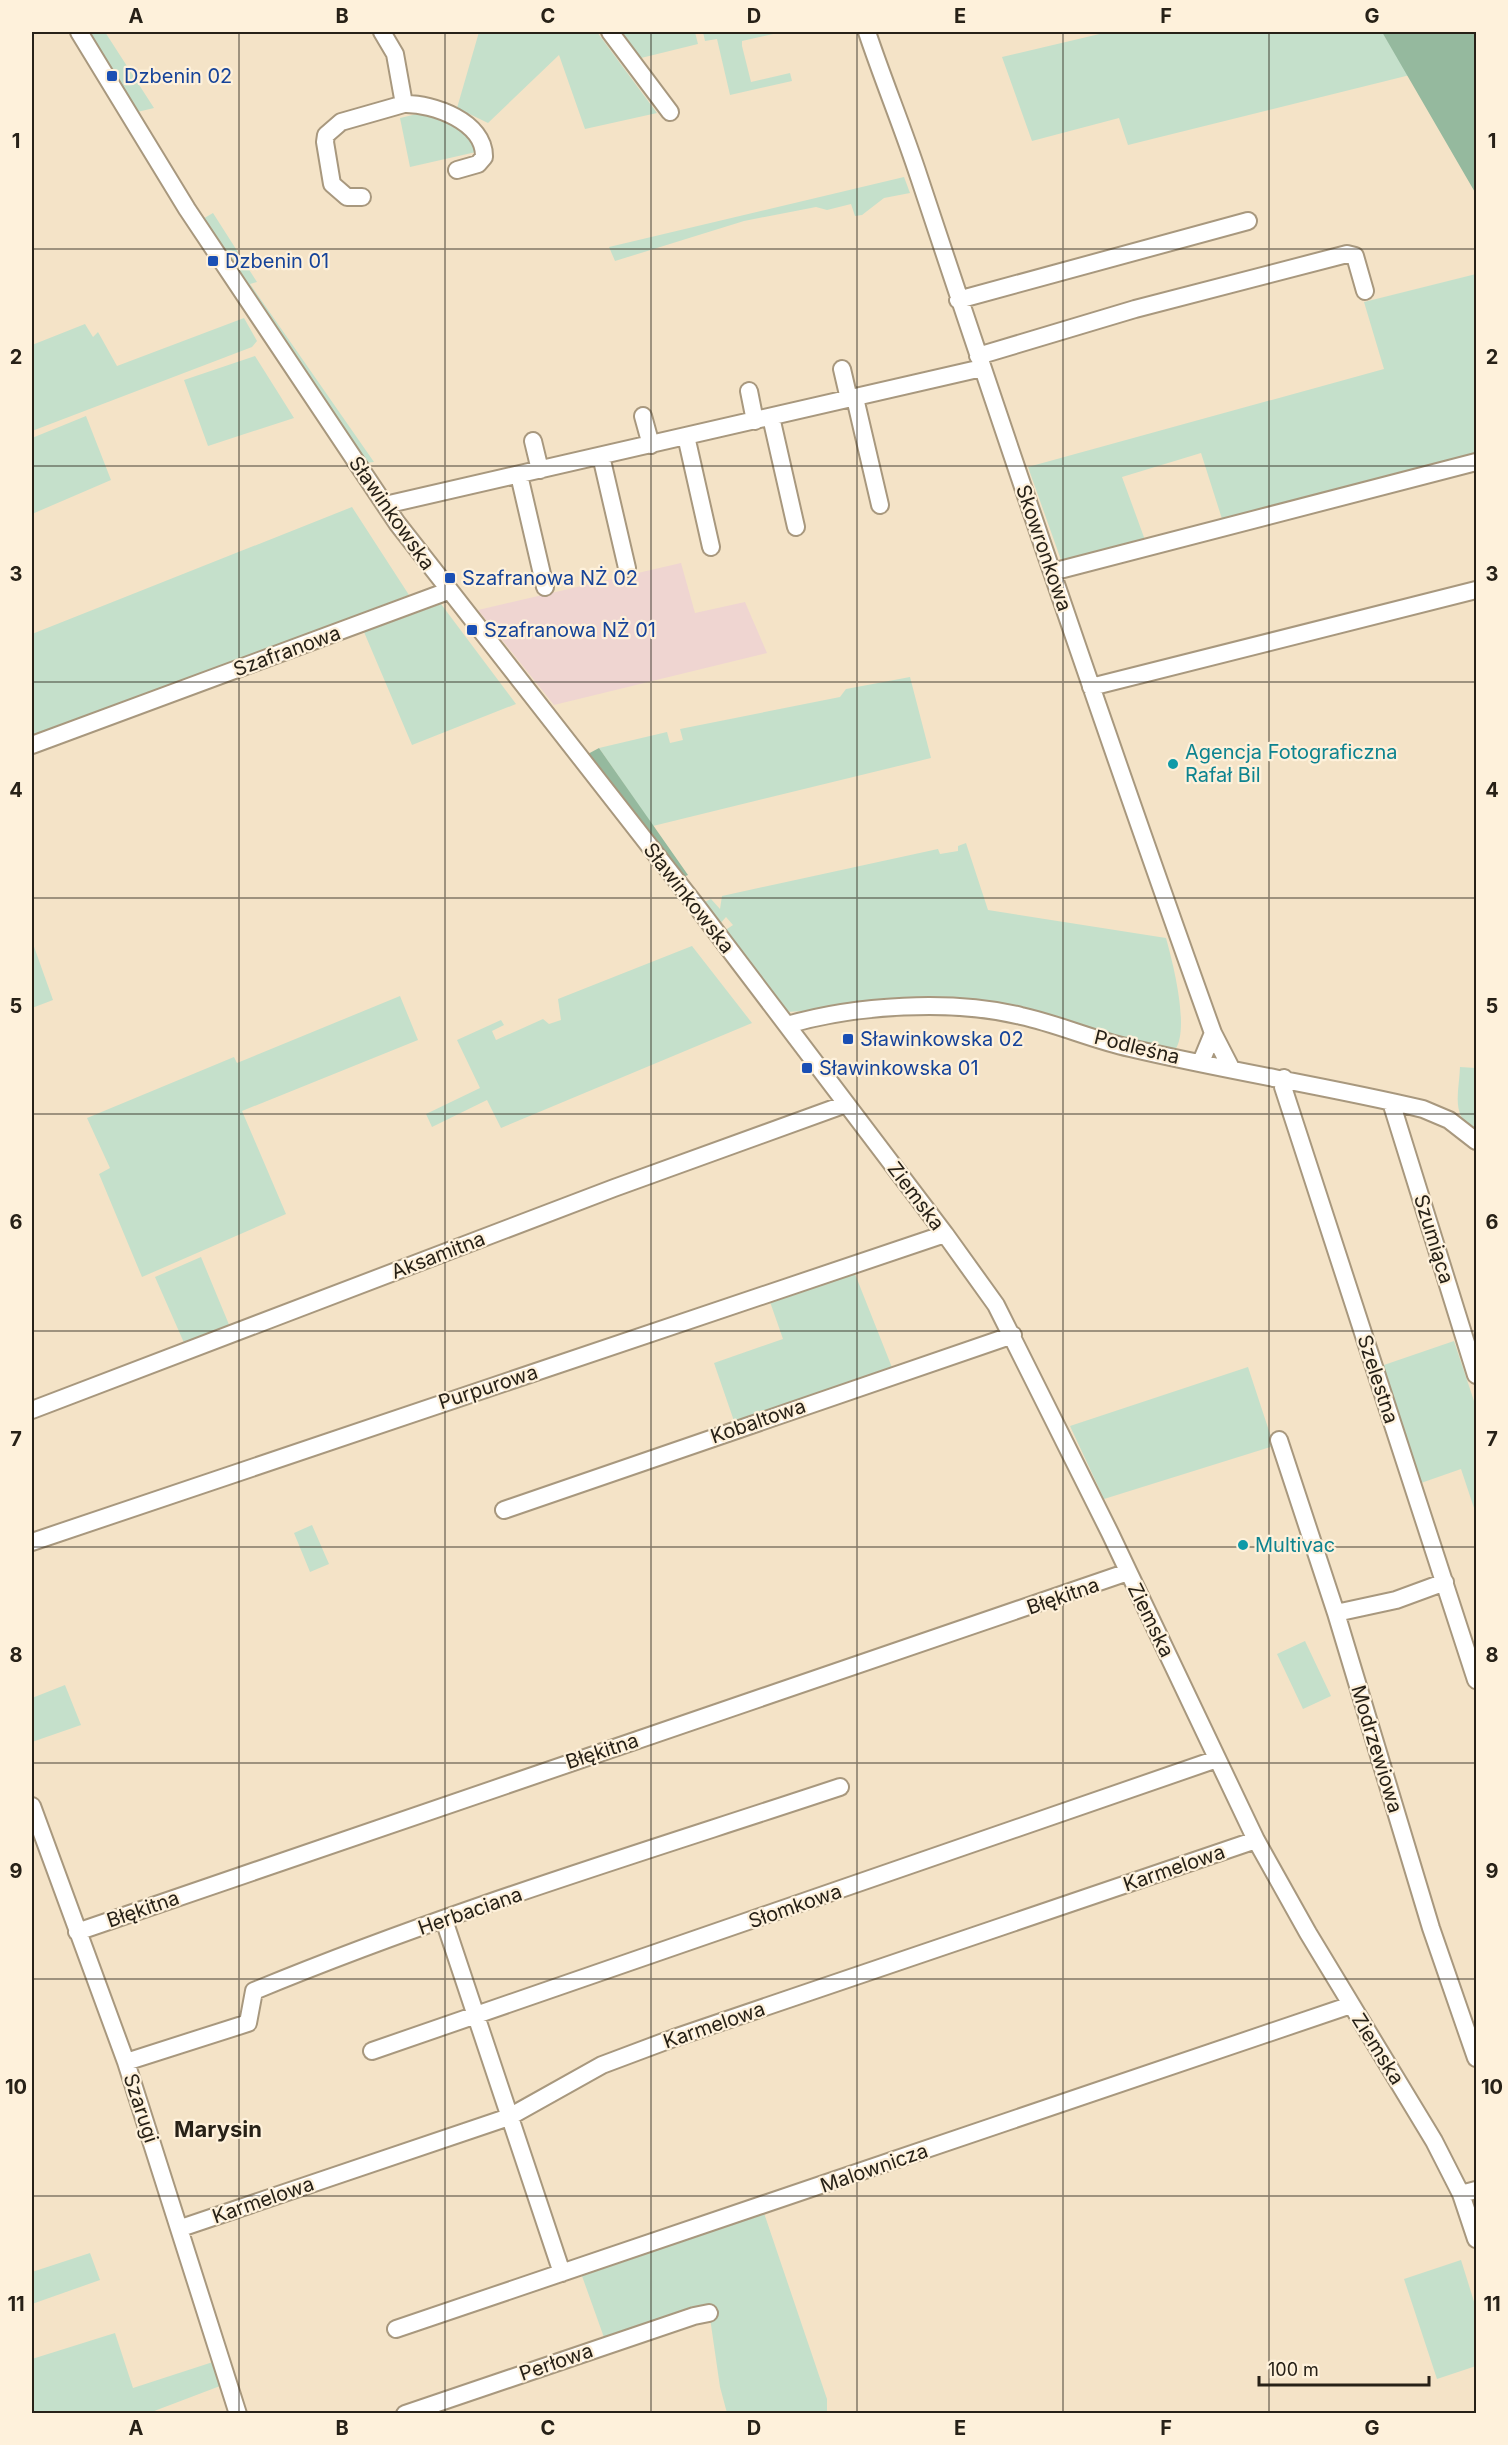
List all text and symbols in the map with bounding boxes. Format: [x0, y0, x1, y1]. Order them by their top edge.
text: A [129, 4, 144, 28]
text: B [335, 4, 349, 28]
text: C [541, 4, 555, 28]
text: D [747, 4, 761, 28]
text: E [954, 4, 966, 28]
text: F [1160, 4, 1172, 28]
text: G [1364, 4, 1380, 28]
place label: Dzbenin 02 [124, 64, 232, 88]
marker: Dzbenin 02 [105, 69, 119, 83]
text: 1 [12, 129, 20, 153]
text: 1 [1488, 129, 1496, 153]
place label: Dzbenin 01 [225, 249, 329, 273]
marker: Dzbenin 01 [206, 254, 220, 268]
text: 2 [10, 345, 22, 369]
text: 2 [1486, 345, 1498, 369]
street label: Sławinkowska [344, 452, 440, 574]
street label: Skowronkowa [1011, 482, 1077, 614]
text: 3 [10, 562, 22, 586]
text: 3 [1486, 562, 1498, 586]
place label: Szafranowa NŻ 02 [462, 565, 638, 590]
marker: Szafranowa NŻ 02 [443, 571, 457, 585]
place label: Szafranowa NŻ 01 [484, 617, 656, 642]
street label: Szafranowa [230, 621, 344, 681]
marker: Szafranowa NŻ 01 [465, 623, 479, 637]
place label: Agencja Fotograficzna Rafał Bil [1185, 740, 1398, 787]
marker: Agencja Fotograficzna Rafał Bil [1166, 757, 1180, 771]
text: 4 [9, 778, 23, 802]
text: 4 [1485, 778, 1499, 802]
street label: Sławinkowska [639, 838, 739, 958]
text: 5 [10, 994, 22, 1018]
text: 5 [1486, 994, 1498, 1018]
street label: Podleśna [1092, 1025, 1182, 1069]
place label: Sławinkowska 02 [860, 1027, 1024, 1051]
marker: Sławinkowska 02 [841, 1032, 855, 1046]
place label: Sławinkowska 01 [819, 1056, 979, 1080]
marker: Sławinkowska 01 [800, 1061, 814, 1075]
street label: Ziemska [883, 1157, 949, 1235]
street label: Szumiąca [1409, 1191, 1459, 1287]
text: 6 [10, 1210, 23, 1234]
text: 6 [1486, 1210, 1499, 1234]
street label: Aksamitna [388, 1226, 488, 1284]
street label: Szelestna [1352, 1332, 1404, 1426]
street label: Purpurowa [435, 1360, 541, 1414]
street label: Kobaltowa [707, 1394, 809, 1448]
text: 7 [10, 1427, 22, 1451]
text: 7 [1486, 1427, 1498, 1451]
place label: Multivac [1255, 1533, 1335, 1557]
marker: Multivac [1236, 1538, 1250, 1552]
street label: Błękitna [1024, 1572, 1102, 1620]
street label: Ziemska [1123, 1579, 1179, 1661]
text: 8 [9, 1643, 23, 1667]
text: 8 [1485, 1643, 1499, 1667]
street label: Modrzewiowa [1346, 1682, 1408, 1816]
street label: Błękitna [563, 1728, 641, 1774]
street label: Karmelowa [1120, 1839, 1228, 1897]
text: 9 [10, 1859, 23, 1883]
text: 9 [1486, 1859, 1499, 1883]
street label: Słomkowa [745, 1879, 845, 1933]
street label: Herbaciana [415, 1882, 525, 1940]
street label: Błękitna [104, 1885, 182, 1933]
street label: Karmelowa [660, 1996, 768, 2054]
street label: Ziemska [1347, 2009, 1409, 2089]
street label: Szarugi [119, 2070, 163, 2146]
text: 10 [5, 2075, 27, 2099]
text: 10 [1481, 2075, 1503, 2099]
district label: Marysin [174, 2116, 262, 2142]
street label: Malownicza [817, 2138, 931, 2198]
street label: Karmelowa [209, 2171, 317, 2229]
text: 11 [7, 2292, 25, 2316]
text: 11 [1483, 2292, 1501, 2316]
street label: Perłowa [516, 2338, 596, 2386]
scale bar [1259, 2349, 1428, 2387]
text: 100 m [1268, 2359, 1319, 2380]
text: A [129, 2416, 144, 2440]
text: B [335, 2416, 349, 2440]
text: C [541, 2416, 555, 2440]
text: D [747, 2416, 761, 2440]
text: E [954, 2416, 966, 2440]
text: F [1160, 2416, 1172, 2440]
text: G [1364, 2416, 1380, 2440]

